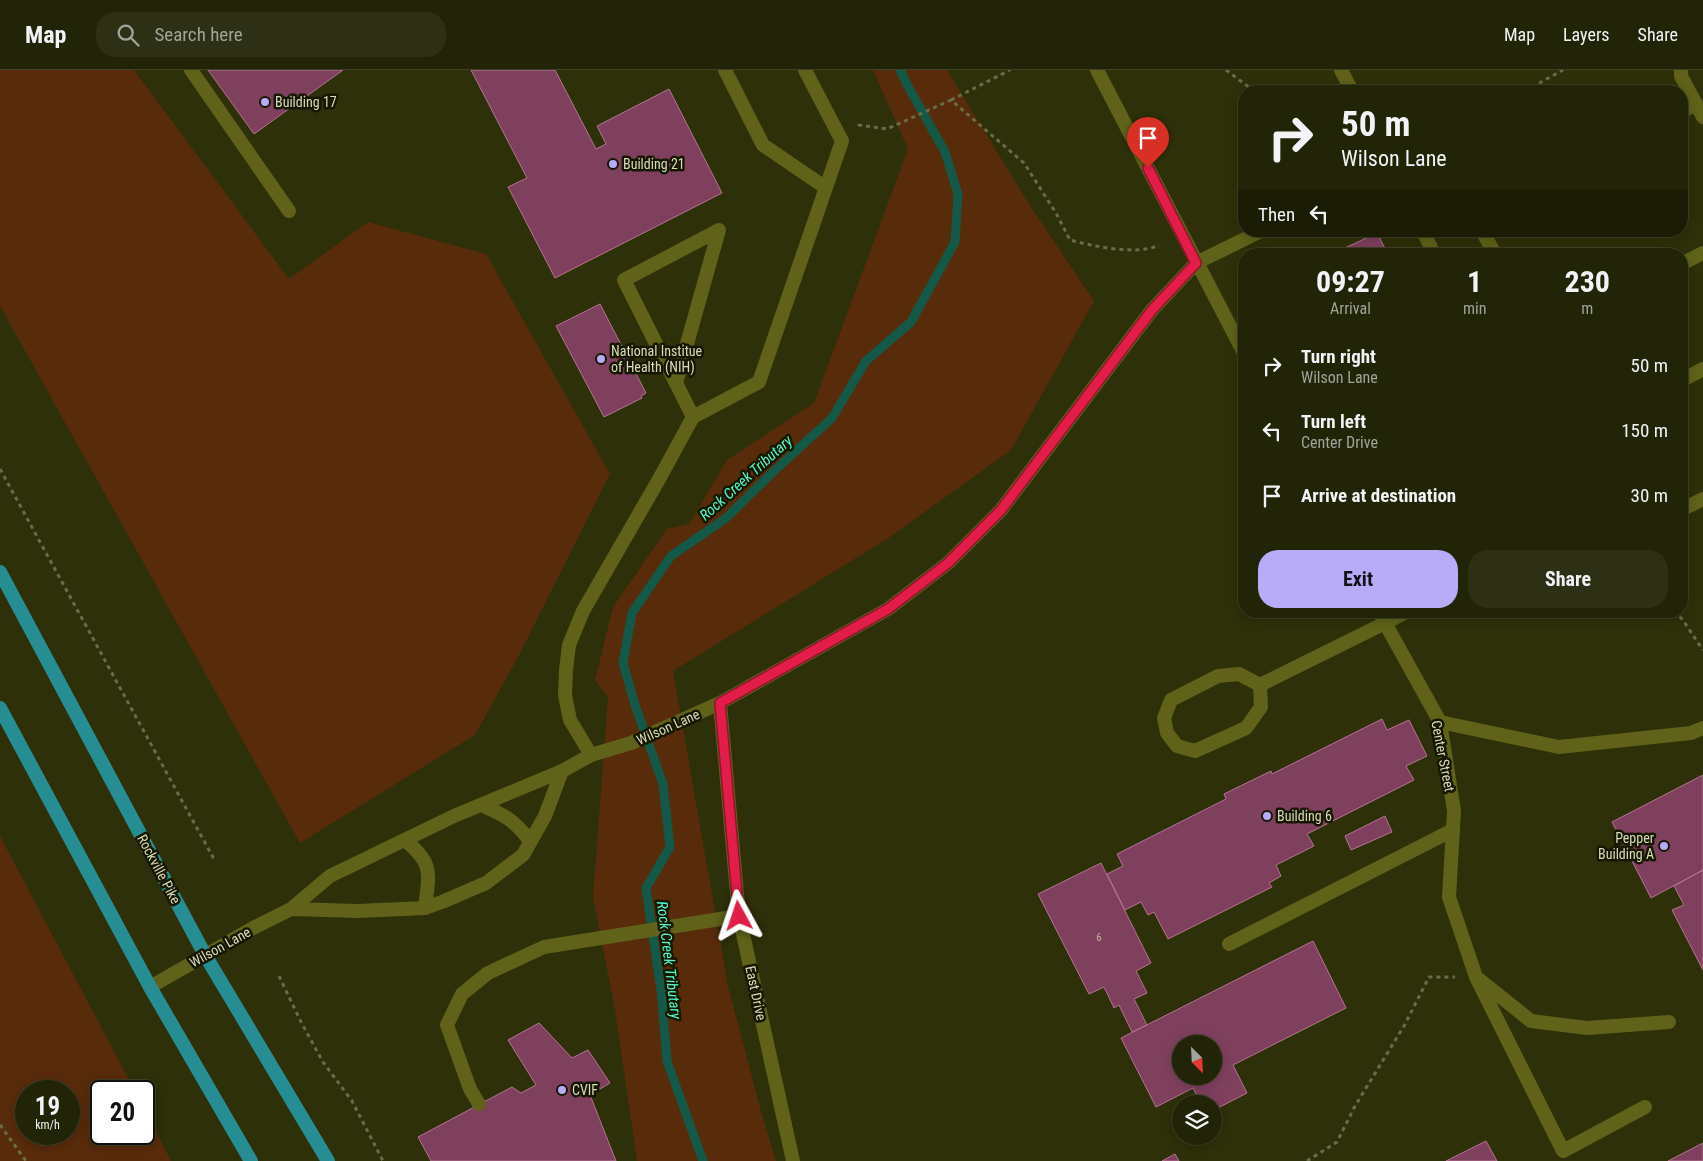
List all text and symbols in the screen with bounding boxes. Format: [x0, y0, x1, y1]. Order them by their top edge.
search box [96, 12, 446, 57]
text: Map [25, 21, 66, 49]
icon: search [114, 21, 142, 49]
text: Search here [154, 23, 243, 46]
text: Map [1504, 24, 1535, 45]
text: Layers [1563, 24, 1610, 45]
text: Share [1638, 24, 1678, 45]
place label: Building 17 [275, 94, 337, 110]
marker: Building 17 [259, 96, 271, 108]
text: 50 m [1341, 104, 1410, 145]
icon: right [1258, 105, 1323, 170]
pin [1127, 117, 1169, 168]
icon: arrive [1134, 124, 1162, 152]
text: Wilson Lane [1341, 146, 1447, 171]
place label: Building 21 [623, 156, 685, 172]
marker: Building 21 [607, 158, 619, 170]
icon: left [1305, 200, 1333, 228]
text: Then [1258, 203, 1295, 226]
text: 09:27 [1316, 264, 1385, 299]
text: 1 [1467, 264, 1482, 299]
text: 230 [1564, 264, 1610, 299]
text: Arrival [1330, 299, 1371, 318]
text: min [1463, 299, 1486, 318]
text: m [1581, 299, 1593, 318]
place label: National Institue of Health (NIH) [611, 343, 703, 376]
text: Turn right [1301, 345, 1376, 368]
icon: right [1258, 352, 1286, 380]
marker: National Institue of Health (NIH) [595, 353, 607, 365]
text: 50 m [1631, 354, 1668, 377]
text: Wilson Lane [1301, 368, 1378, 387]
text: Turn left [1301, 410, 1366, 433]
icon: left [1258, 417, 1286, 445]
text: 150 m [1621, 419, 1668, 442]
water label: Rock Creek Tributary [696, 431, 797, 524]
text: Center Drive [1301, 433, 1378, 452]
icon: arrive [1258, 482, 1286, 510]
text: Arrive at destination [1301, 484, 1456, 507]
text: 30 m [1631, 484, 1668, 507]
button: Exit [1258, 550, 1458, 608]
button: Share [1468, 550, 1668, 608]
street label: Wilson Lane [634, 706, 702, 748]
street label: Center Street [1428, 719, 1458, 793]
place label: Building 6 [1277, 808, 1332, 824]
marker: Building 6 [1261, 810, 1273, 822]
place label: Pepper Building A [1598, 830, 1654, 862]
street label: Rockville Pike [134, 832, 184, 907]
marker: Pepper Building A [1658, 840, 1670, 852]
position arrow [712, 889, 764, 941]
water label: Rock Creek Tributary [653, 900, 685, 1021]
street label: Wilson Lane [187, 924, 254, 970]
house number: 6 [1096, 931, 1102, 944]
street label: East Drive [742, 964, 770, 1022]
north arrow [1172, 1035, 1222, 1085]
map controls [1172, 1035, 1222, 1145]
speed limit sign: 20 [90, 1080, 155, 1145]
place label: CVIF [572, 1082, 598, 1098]
marker: CVIF [556, 1084, 568, 1096]
text: 19 [35, 1092, 60, 1121]
button: layers [1172, 1095, 1222, 1145]
text: km/h [35, 1118, 60, 1132]

